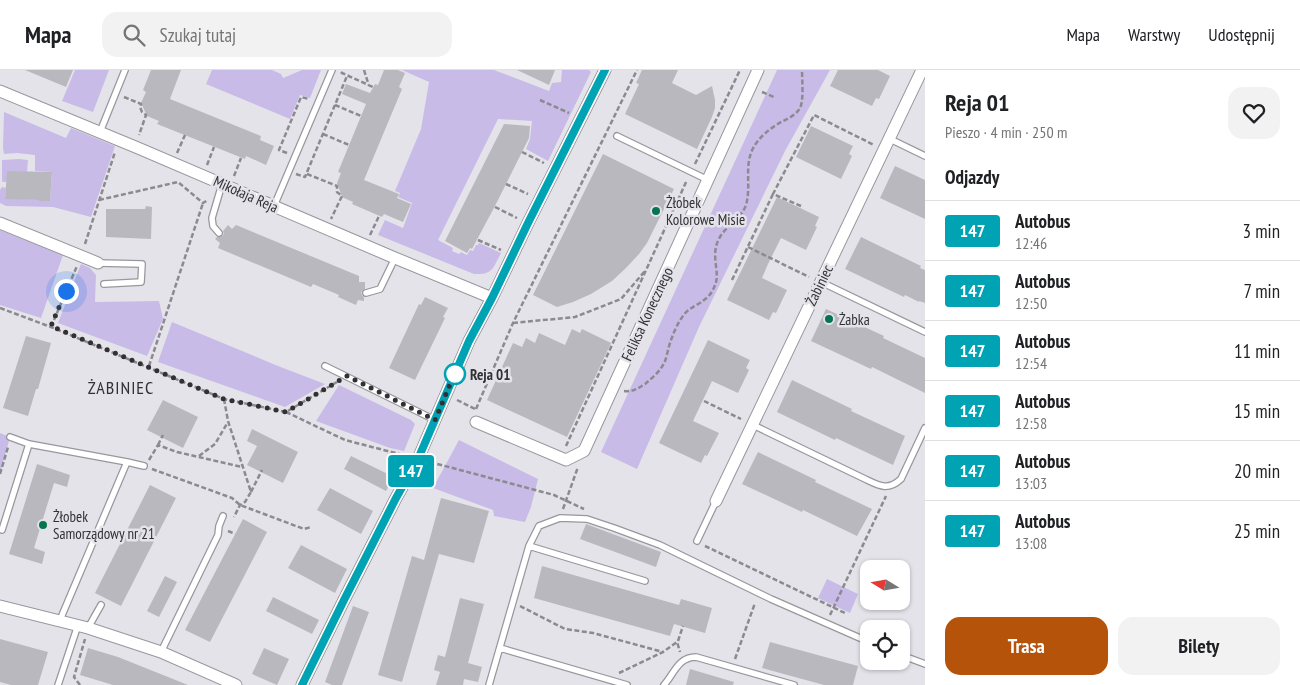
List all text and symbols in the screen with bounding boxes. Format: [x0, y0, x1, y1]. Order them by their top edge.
search box [102, 12, 452, 57]
text: Mapa [25, 19, 72, 50]
icon: search [120, 21, 148, 49]
text: Szukaj tutaj [160, 23, 236, 47]
text: Mapa [1066, 23, 1100, 46]
text: Warstwy [1128, 23, 1180, 46]
text: Udostępnij [1208, 23, 1275, 46]
text: Reja 01 [945, 87, 1010, 118]
button: heart [1228, 87, 1280, 139]
text: Pieszo · 4 min · 250 m [945, 122, 1067, 142]
text: Odjazdy [945, 165, 999, 189]
street label: Mikołaja Reja [211, 171, 281, 217]
place label: Żłobek Kolorowe Misie [666, 193, 745, 229]
marker: Żłobek Kolorowe Misie [650, 205, 662, 217]
text: Autobus [1015, 209, 1071, 233]
text: 147 [960, 219, 985, 242]
text: 3 min [1243, 219, 1280, 243]
text: 12:46 [1015, 233, 1047, 253]
street label: Żabiniec [801, 261, 837, 309]
street label: Feliksa Konecznego [617, 264, 677, 364]
text: Autobus [1015, 269, 1071, 293]
your location [54, 279, 79, 304]
text: 147 [960, 279, 985, 302]
text: 7 min [1243, 279, 1280, 303]
text: 12:50 [1015, 293, 1047, 313]
place label: Żabka [839, 310, 870, 329]
marker: Żabka [823, 313, 835, 325]
text: Autobus [1015, 329, 1071, 353]
text: 147 [960, 339, 985, 362]
text: 11 min [1234, 339, 1280, 363]
text: 12:54 [1015, 353, 1047, 373]
marker: Reja 01 [444, 363, 466, 385]
place label: Reja 01 [470, 365, 510, 384]
district label: ŻABINIEC [88, 376, 154, 399]
text: Autobus [1015, 389, 1071, 413]
text: 147 [960, 399, 985, 422]
text: 15 min [1234, 399, 1280, 423]
text: 12:58 [1015, 413, 1047, 433]
text: Autobus [1015, 449, 1071, 473]
line badge: 147 [382, 455, 440, 487]
text: 147 [398, 459, 424, 482]
text: 147 [960, 459, 985, 482]
text: 20 min [1234, 459, 1280, 483]
text: 13:03 [1015, 473, 1047, 493]
place label: Żłobek Samorządowy nr 21 [53, 507, 155, 543]
text: Autobus [1015, 509, 1071, 533]
marker: Żłobek Samorządowy nr 21 [37, 519, 49, 531]
text: 147 [960, 519, 985, 542]
text: 25 min [1234, 519, 1280, 543]
text: 13:08 [1015, 533, 1047, 553]
north arrow [860, 560, 910, 610]
map controls [860, 560, 910, 670]
button: Trasa [945, 617, 1108, 675]
button: Bilety [1118, 617, 1280, 675]
button: locate [860, 620, 910, 670]

